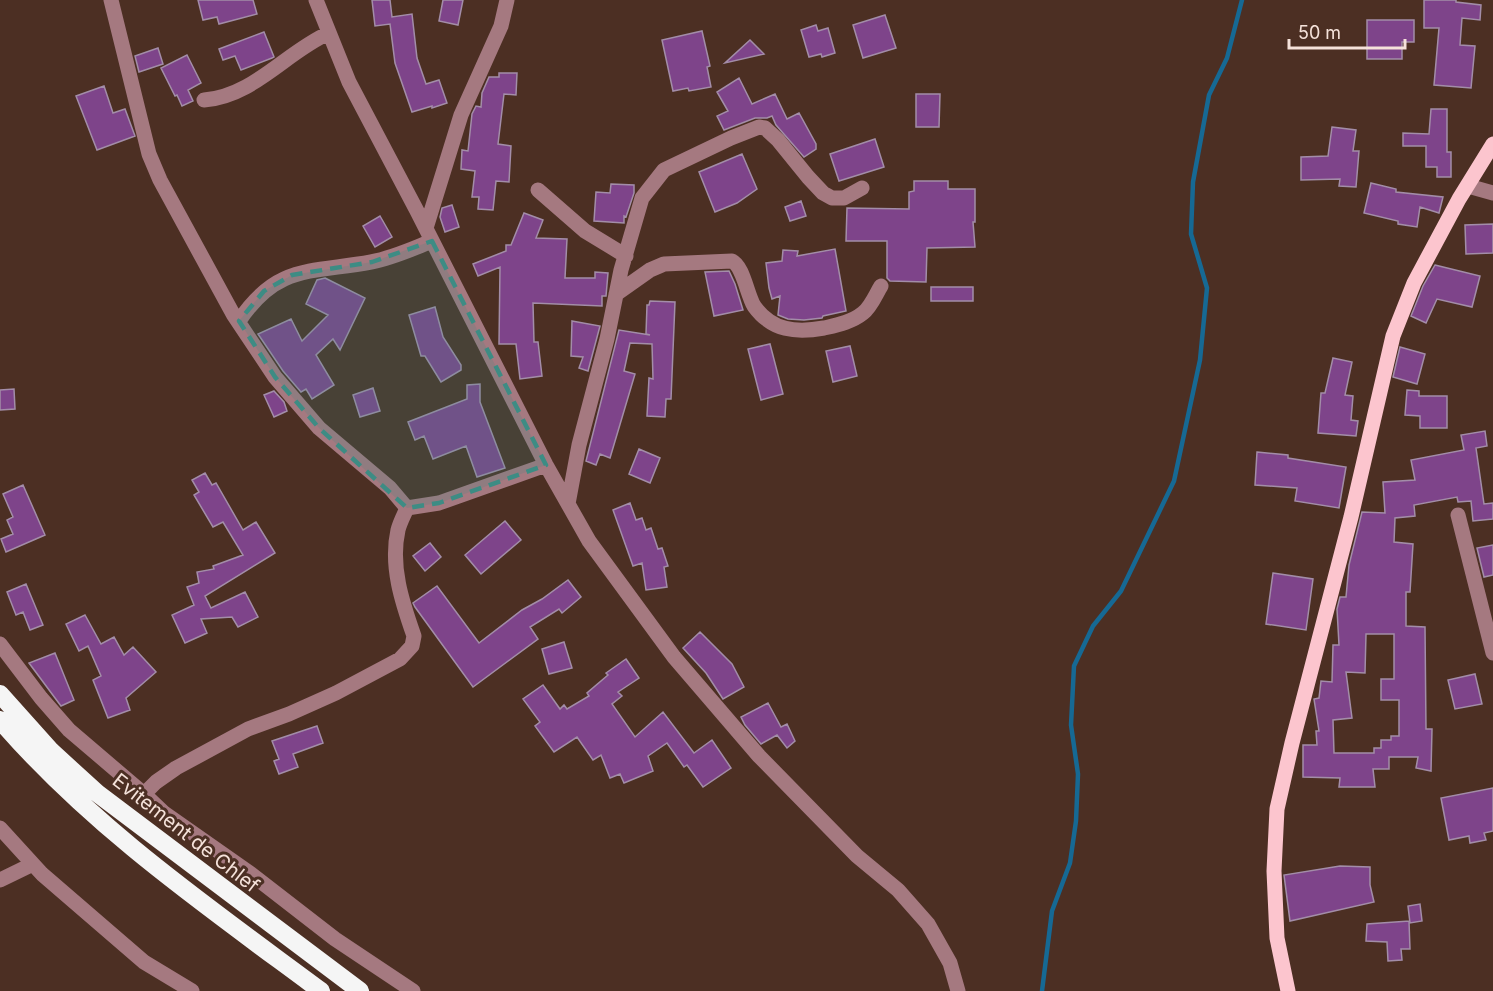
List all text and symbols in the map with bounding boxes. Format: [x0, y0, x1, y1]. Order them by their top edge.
scale bar [1289, 12, 1404, 50]
text: 50 m [1298, 22, 1341, 43]
street label: Evitement de Chlef [108, 768, 264, 898]

